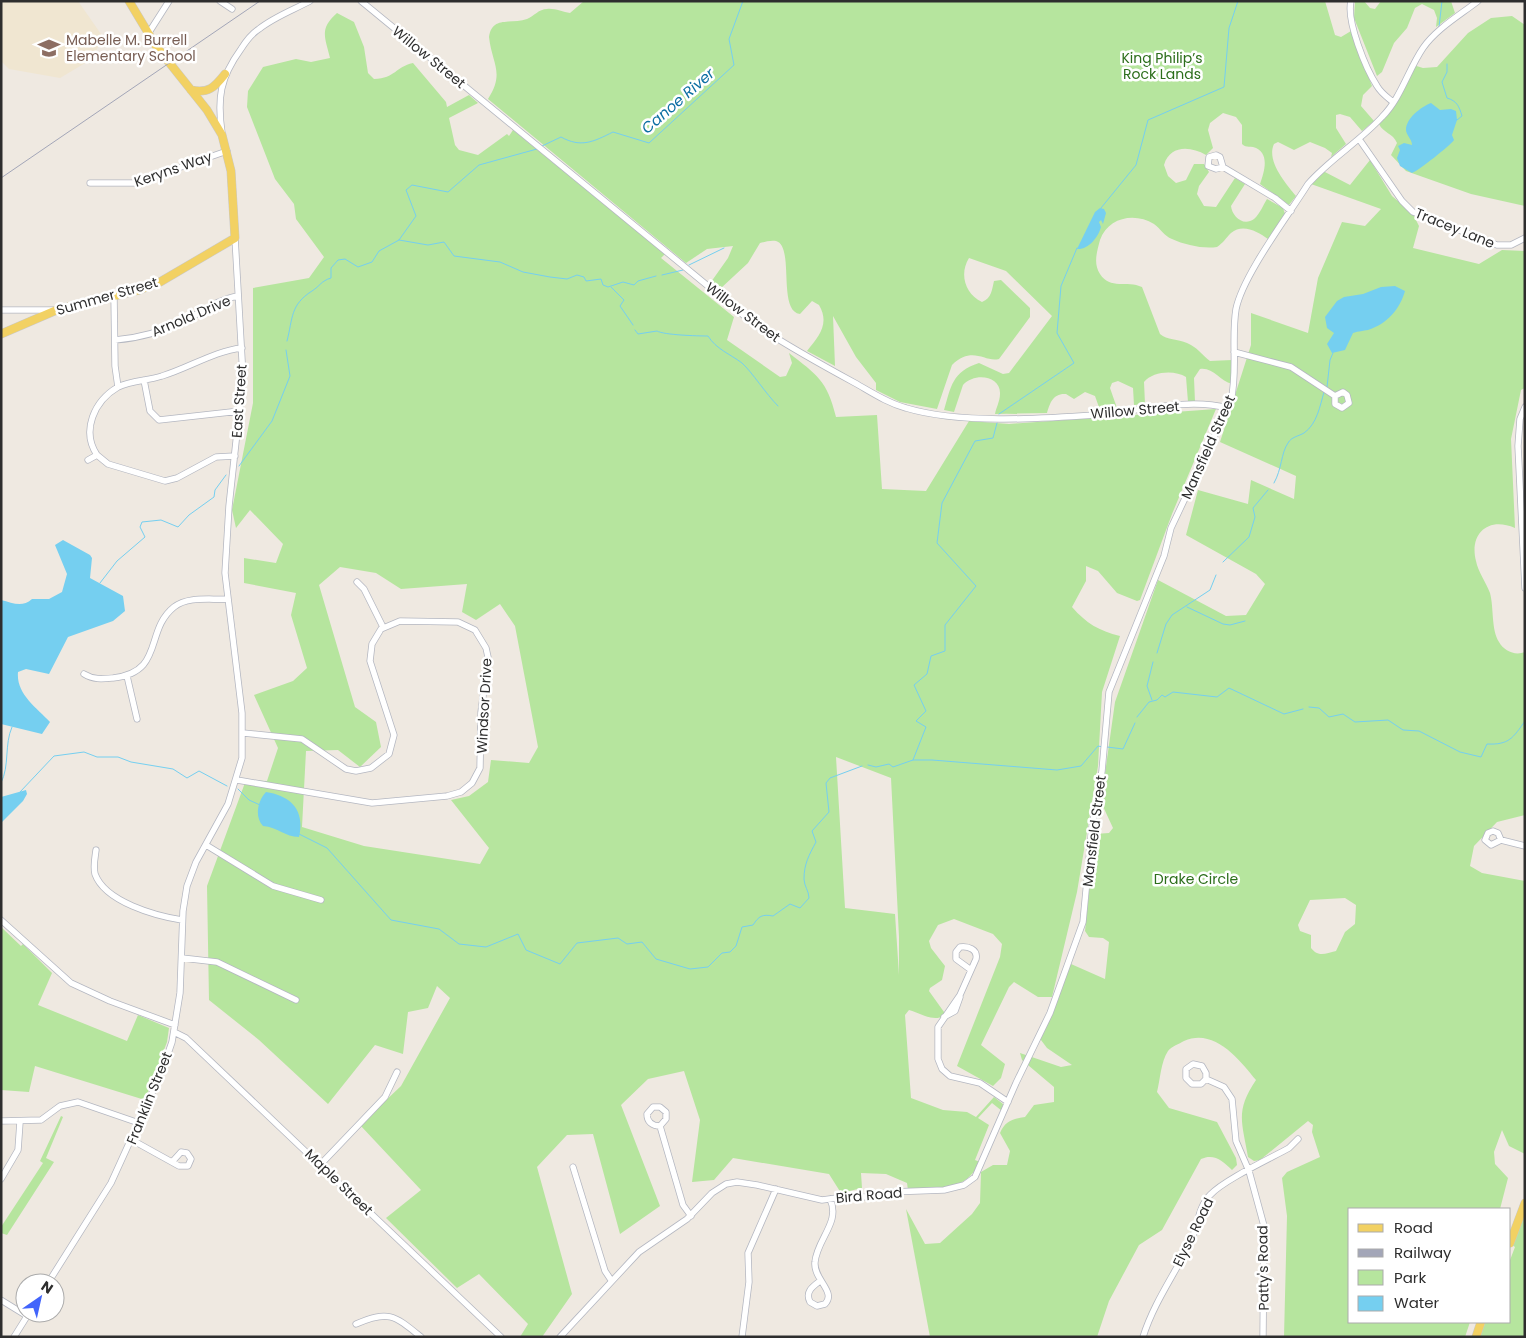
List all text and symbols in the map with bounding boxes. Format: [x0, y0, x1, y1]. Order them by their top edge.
street label: Willow Street [388, 21, 470, 93]
place label: Mabelle M. Burrell Elementary School [66, 30, 196, 66]
school or university icon: Mabelle M. Burrell Elementary School [36, 35, 62, 61]
park label: King Philip’s Rock Lands [1121, 48, 1203, 84]
water label: Canoe River [637, 63, 719, 138]
street label: Keryns Way [131, 146, 215, 192]
street label: Tracey Lane [1412, 203, 1498, 253]
street label: Summer Street [54, 272, 160, 320]
street label: Willow Street [701, 277, 785, 347]
street label: Arnold Drive [148, 290, 234, 342]
street label: East Street [226, 364, 252, 438]
street label: Mansfield Street [1176, 392, 1240, 502]
street label: Willow Street [1090, 396, 1180, 424]
street label: Windsor Drive [472, 657, 497, 754]
street label: Mansfield Street [1077, 774, 1111, 888]
park label: Drake Circle [1154, 869, 1238, 889]
street label: Franklin Street [121, 1049, 177, 1147]
street label: Maple Street [300, 1144, 378, 1220]
street label: Bird Road [835, 1182, 903, 1208]
street label: Elyse Road [1168, 1194, 1218, 1270]
legend [1348, 1208, 1511, 1323]
text: Road [1394, 1217, 1433, 1238]
street label: Patty's Road [1252, 1225, 1274, 1311]
text: Railway [1394, 1242, 1452, 1263]
text: Park [1394, 1267, 1426, 1288]
north arrow [15, 1273, 65, 1323]
text: N [37, 1276, 57, 1298]
text: Water [1394, 1292, 1440, 1313]

